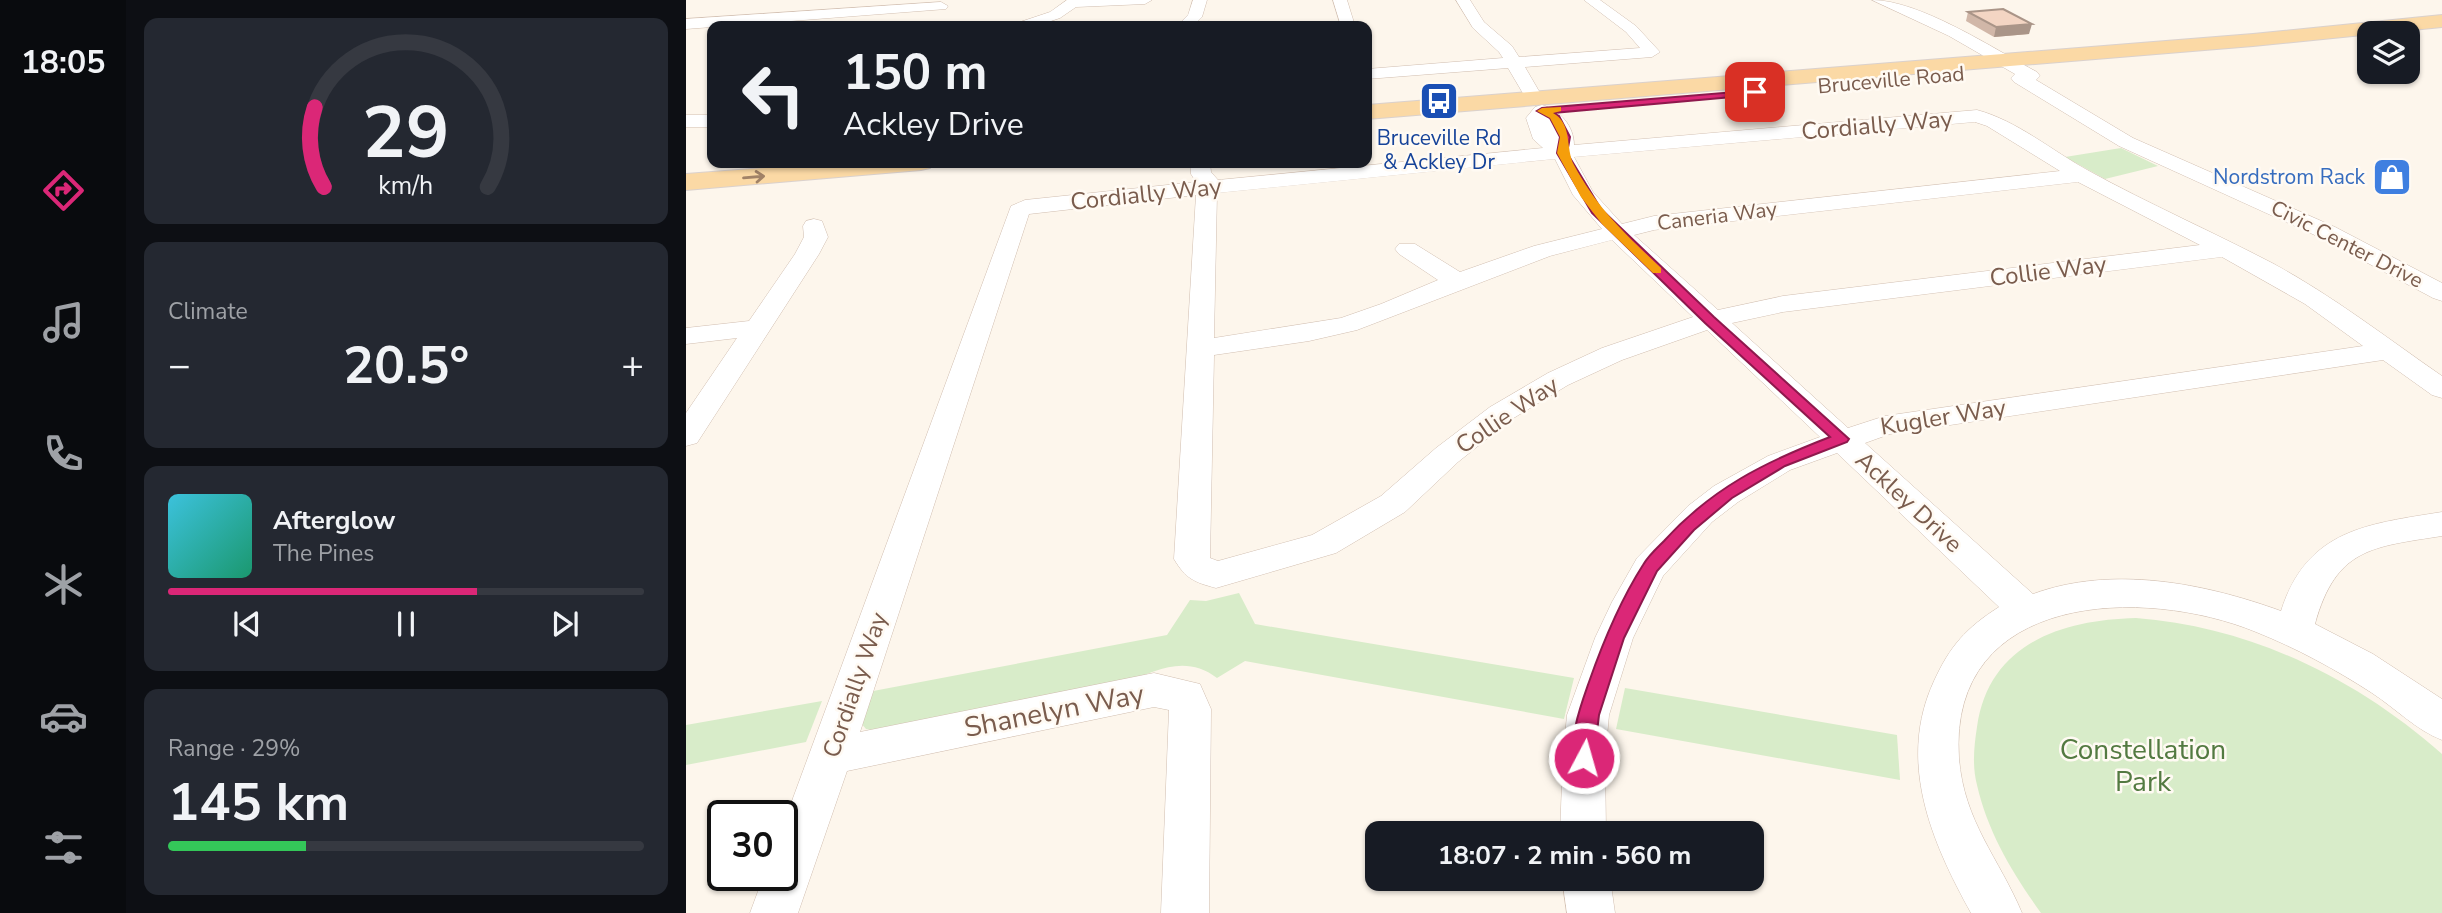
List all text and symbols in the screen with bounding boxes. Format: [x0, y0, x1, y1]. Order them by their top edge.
map controls [2357, 21, 2420, 84]
button: layers [2357, 21, 2420, 84]
text: 150 m [843, 39, 987, 106]
text: 18:05 [21, 41, 105, 84]
icon: left [728, 49, 819, 140]
street label: Bruceville Road [1816, 60, 1966, 100]
pin [1725, 62, 1785, 122]
icon: arrive [1736, 73, 1774, 111]
bus stop icon: Bruceville Rd & Ackley Dr [1418, 80, 1460, 122]
text: 29 [362, 83, 450, 183]
street label: Cordially Way [1800, 102, 1955, 148]
text: Ackley Drive [843, 103, 1024, 146]
place label: Bruceville Rd & Ackley Dr [1377, 124, 1501, 176]
shop icon: Nordstrom Rack [2371, 156, 2413, 198]
place label: Nordstrom Rack [2213, 163, 2365, 191]
icon: directions [39, 166, 88, 215]
text: km/h [378, 169, 434, 203]
one-way arrow [742, 170, 765, 183]
street label: Cordially Way [1069, 170, 1224, 218]
street label: Civic Center Drive [2266, 194, 2428, 294]
street label: Caneria Way [1655, 195, 1779, 237]
street label: Collie Way [1988, 248, 2109, 294]
text: Climate [168, 296, 248, 327]
icon: music [39, 298, 88, 347]
text: 20.5° [343, 330, 469, 401]
text: − [168, 340, 191, 391]
text: + [621, 340, 644, 391]
street label: Collie Way [1449, 369, 1565, 461]
street label: Kugler Way [1878, 391, 2009, 443]
icon: phone [39, 429, 88, 478]
street label: Ackley Drive [1849, 444, 1969, 560]
text: Afterglow [273, 503, 396, 538]
text: The Pines [273, 538, 374, 569]
icon: climate [39, 560, 88, 609]
icon: previous [228, 605, 266, 643]
icon: pause [387, 605, 425, 643]
icon: next [546, 605, 584, 643]
street label: Cordially Way [815, 607, 895, 762]
street label: Shanelyn Way [961, 675, 1148, 747]
icon: car [39, 692, 88, 741]
position arrow [1547, 721, 1621, 795]
park label: Constellation Park [2060, 731, 2226, 801]
text: Range · 29% [168, 733, 300, 764]
text: 145 km [168, 767, 349, 838]
speed limit sign: 30 [707, 800, 798, 891]
icon: filters [39, 823, 88, 872]
text: 18:07 · 2 min · 560 m [1438, 838, 1691, 873]

